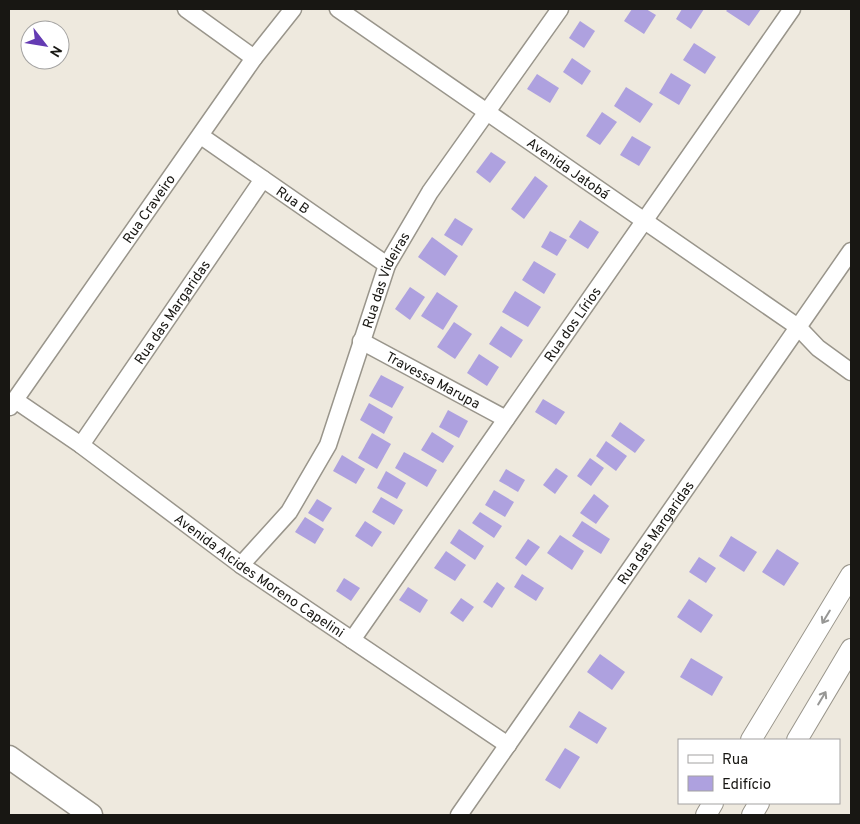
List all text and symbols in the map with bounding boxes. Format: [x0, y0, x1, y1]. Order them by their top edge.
north arrow [20, 20, 70, 70]
text: N [45, 42, 65, 60]
street label: Avenida Jatobá [523, 135, 612, 204]
street label: Rua Craveiro [120, 172, 180, 247]
street label: Rua B [272, 184, 312, 219]
street label: Rua das Videiras [360, 229, 414, 331]
street label: Rua das Margaridas [131, 258, 215, 368]
street label: Rua dos Lírios [541, 284, 606, 366]
street label: Travessa Marupa [382, 349, 483, 413]
street label: Rua das Margaridas [615, 478, 699, 589]
street label: Avenida Alcides Moreno Capelini [170, 511, 347, 642]
one-way arrow [821, 609, 831, 623]
one-way arrow [817, 692, 827, 706]
legend [678, 739, 840, 804]
text: Rua [722, 751, 748, 770]
text: Edifício [722, 776, 771, 795]

